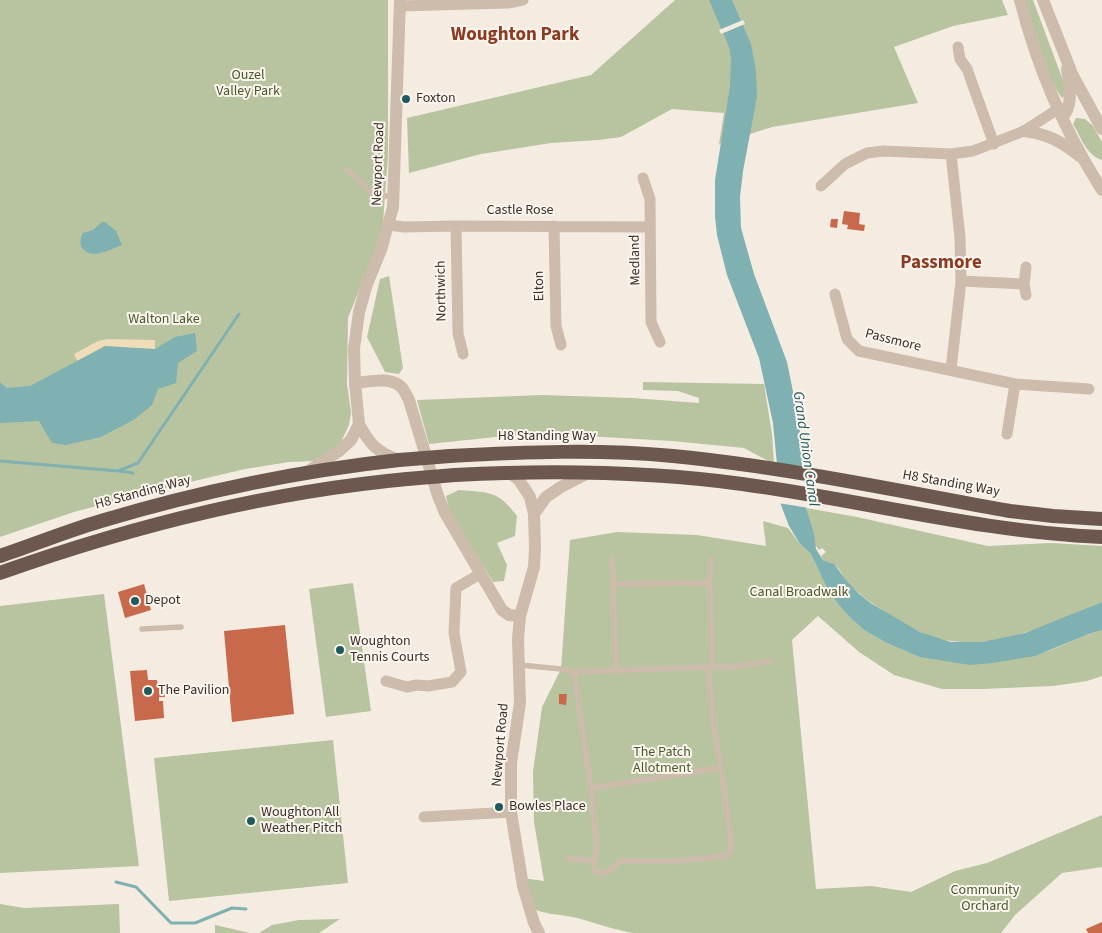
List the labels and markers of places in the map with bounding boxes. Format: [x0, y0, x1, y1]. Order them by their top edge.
place label: Foxton [416, 91, 456, 107]
marker: Foxton [400, 93, 412, 105]
place label: Depot [145, 593, 180, 609]
marker: Depot [129, 595, 141, 607]
place label: Woughton Tennis Courts [350, 634, 429, 666]
marker: Woughton Tennis Courts [334, 644, 346, 656]
place label: The Pavilion [158, 683, 229, 699]
marker: The Pavilion [142, 685, 154, 697]
place label: Bowles Place [509, 799, 586, 815]
marker: Bowles Place [493, 801, 505, 813]
place label: Woughton All Weather Pitch [261, 805, 342, 838]
marker: Woughton All Weather Pitch [245, 815, 257, 827]

